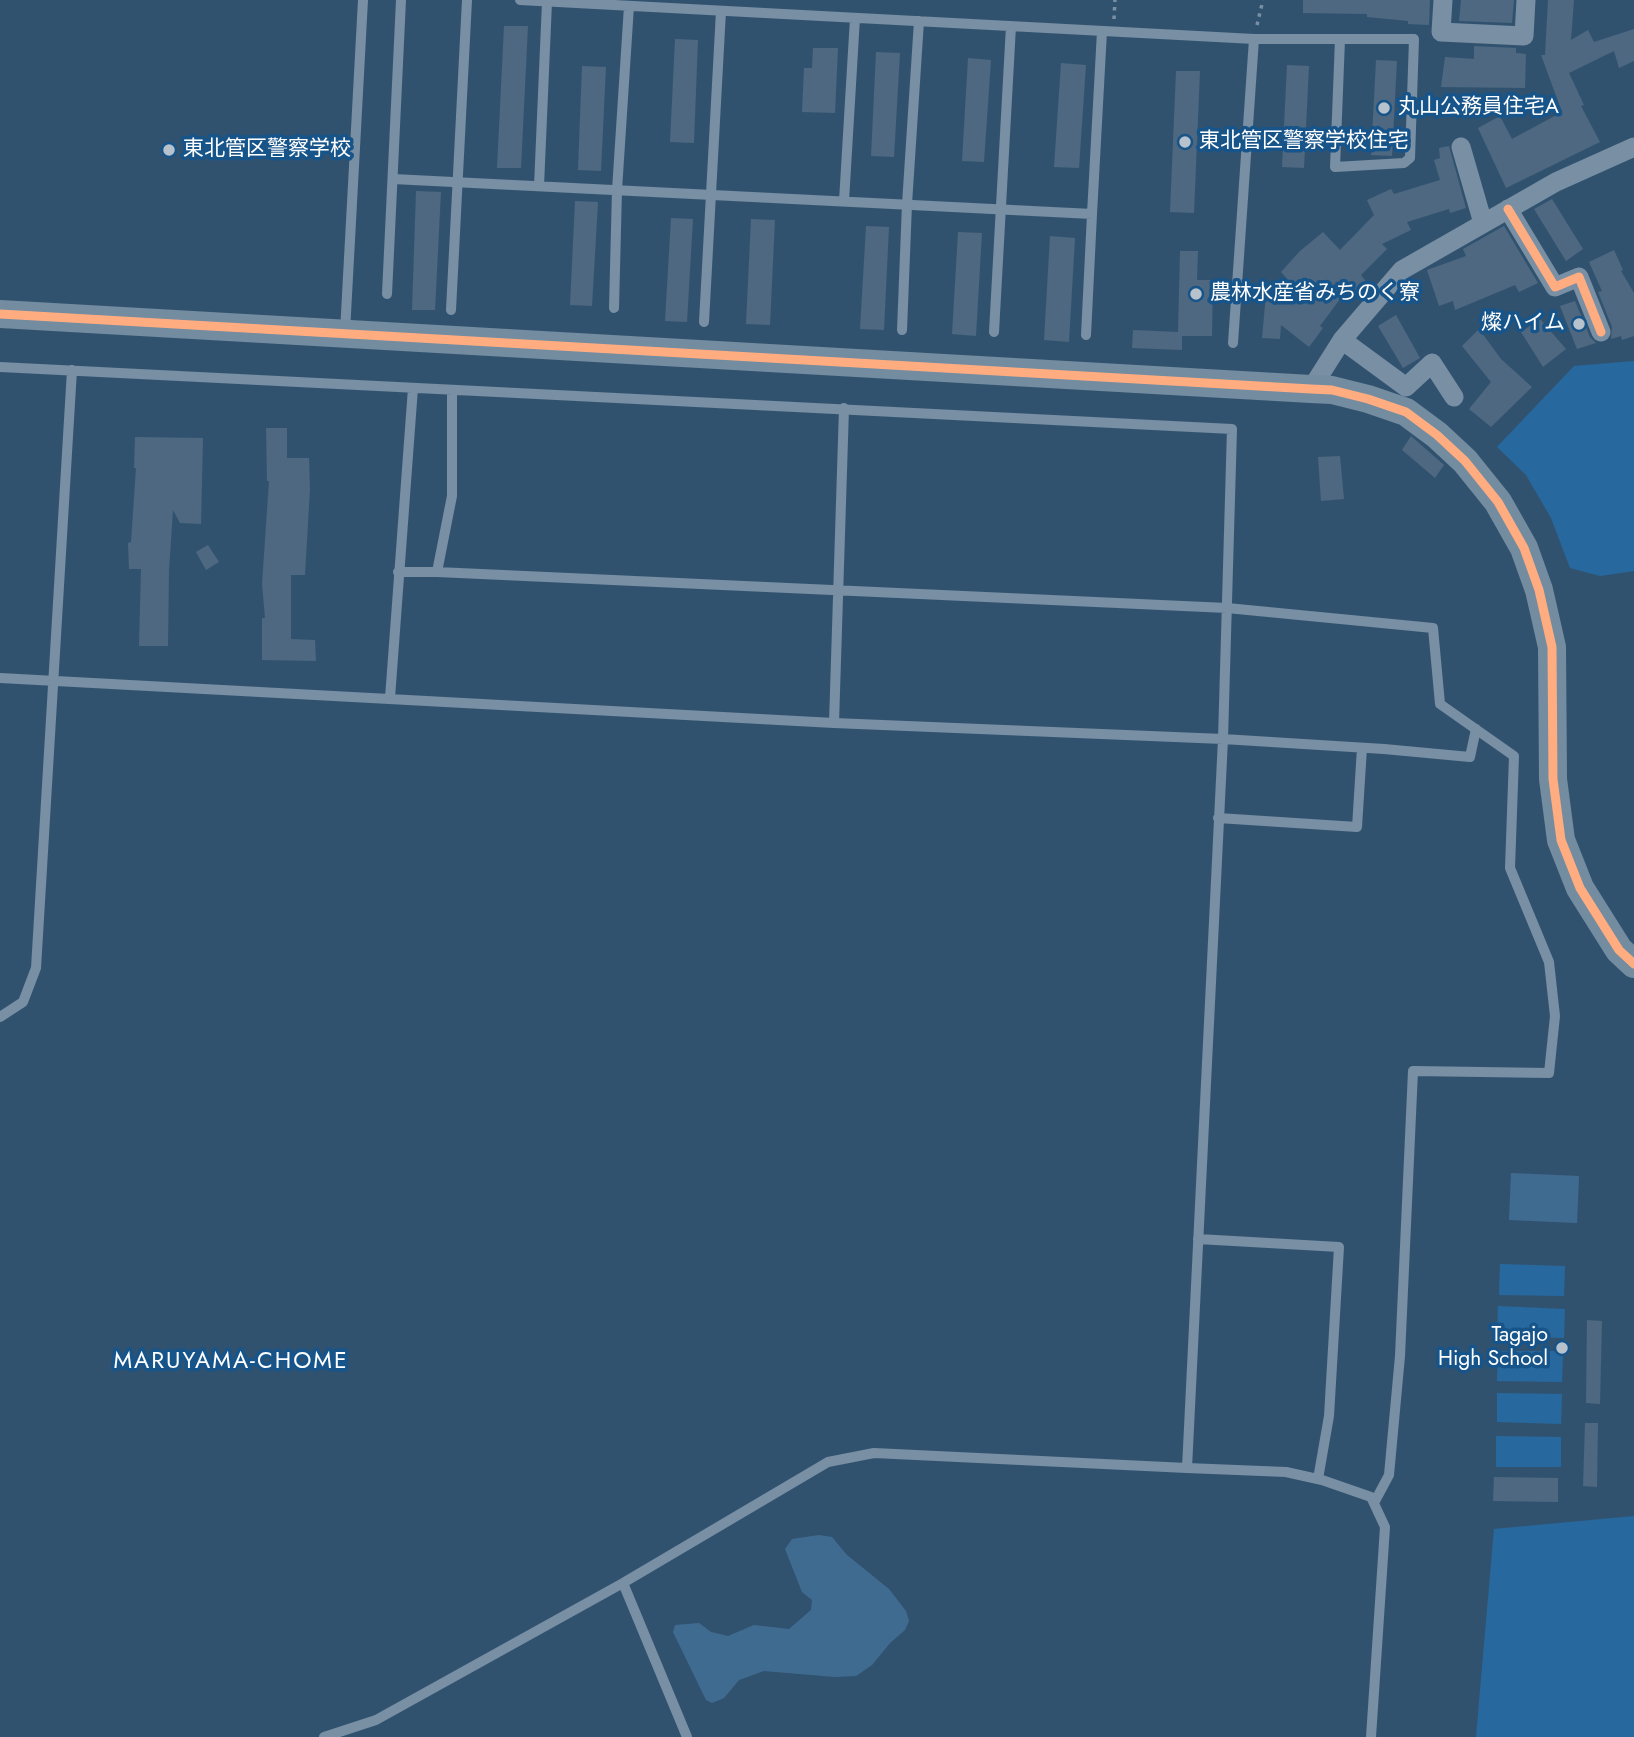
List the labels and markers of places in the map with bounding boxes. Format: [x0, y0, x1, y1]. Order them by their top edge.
place label: 丸山公務員住宅A [1398, 95, 1559, 121]
marker: 丸山公務員住宅A [1376, 100, 1392, 116]
place label: 東北管区警察学校住宅 [1199, 129, 1409, 155]
marker: 東北管区警察学校住宅 [1177, 134, 1193, 150]
place label: 東北管区警察学校 [183, 137, 351, 163]
marker: 東北管区警察学校 [161, 142, 177, 158]
place label: 農林水産省みちのく寮 [1210, 281, 1420, 307]
marker: 農林水産省みちのく寮 [1188, 286, 1204, 302]
place label: 燦ハイム [1481, 311, 1565, 337]
marker: 燦ハイム [1571, 316, 1587, 332]
place label: Tagajo High School [1438, 1323, 1548, 1373]
marker: Tagajo High School [1554, 1340, 1570, 1356]

